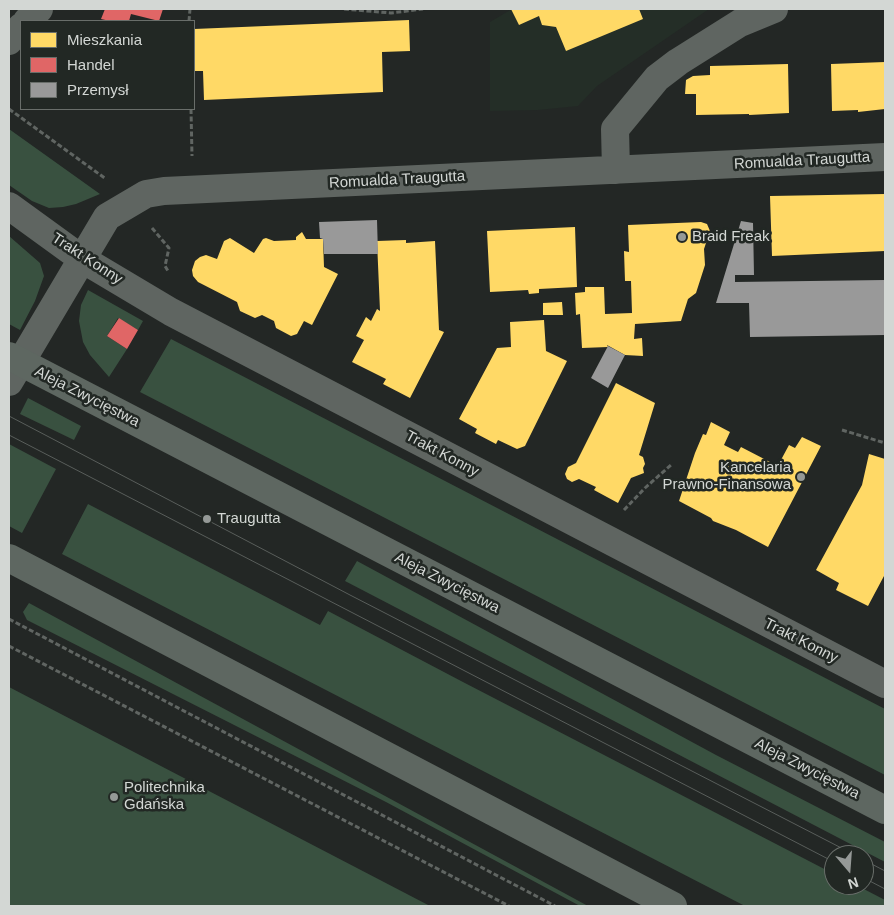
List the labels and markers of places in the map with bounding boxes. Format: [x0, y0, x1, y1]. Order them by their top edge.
place label: Braid Freak [692, 228, 770, 246]
marker: Braid Freak [676, 231, 688, 243]
place label: Kancelaria Prawno-Finansowa [663, 459, 791, 494]
marker: Kancelaria Prawno-Finansowa [795, 471, 807, 483]
place label: Traugutta [217, 510, 281, 528]
marker: Traugutta [201, 513, 213, 525]
place label: Politechnika Gdańska [124, 779, 205, 814]
marker: Politechnika Gdańska [108, 791, 120, 803]

